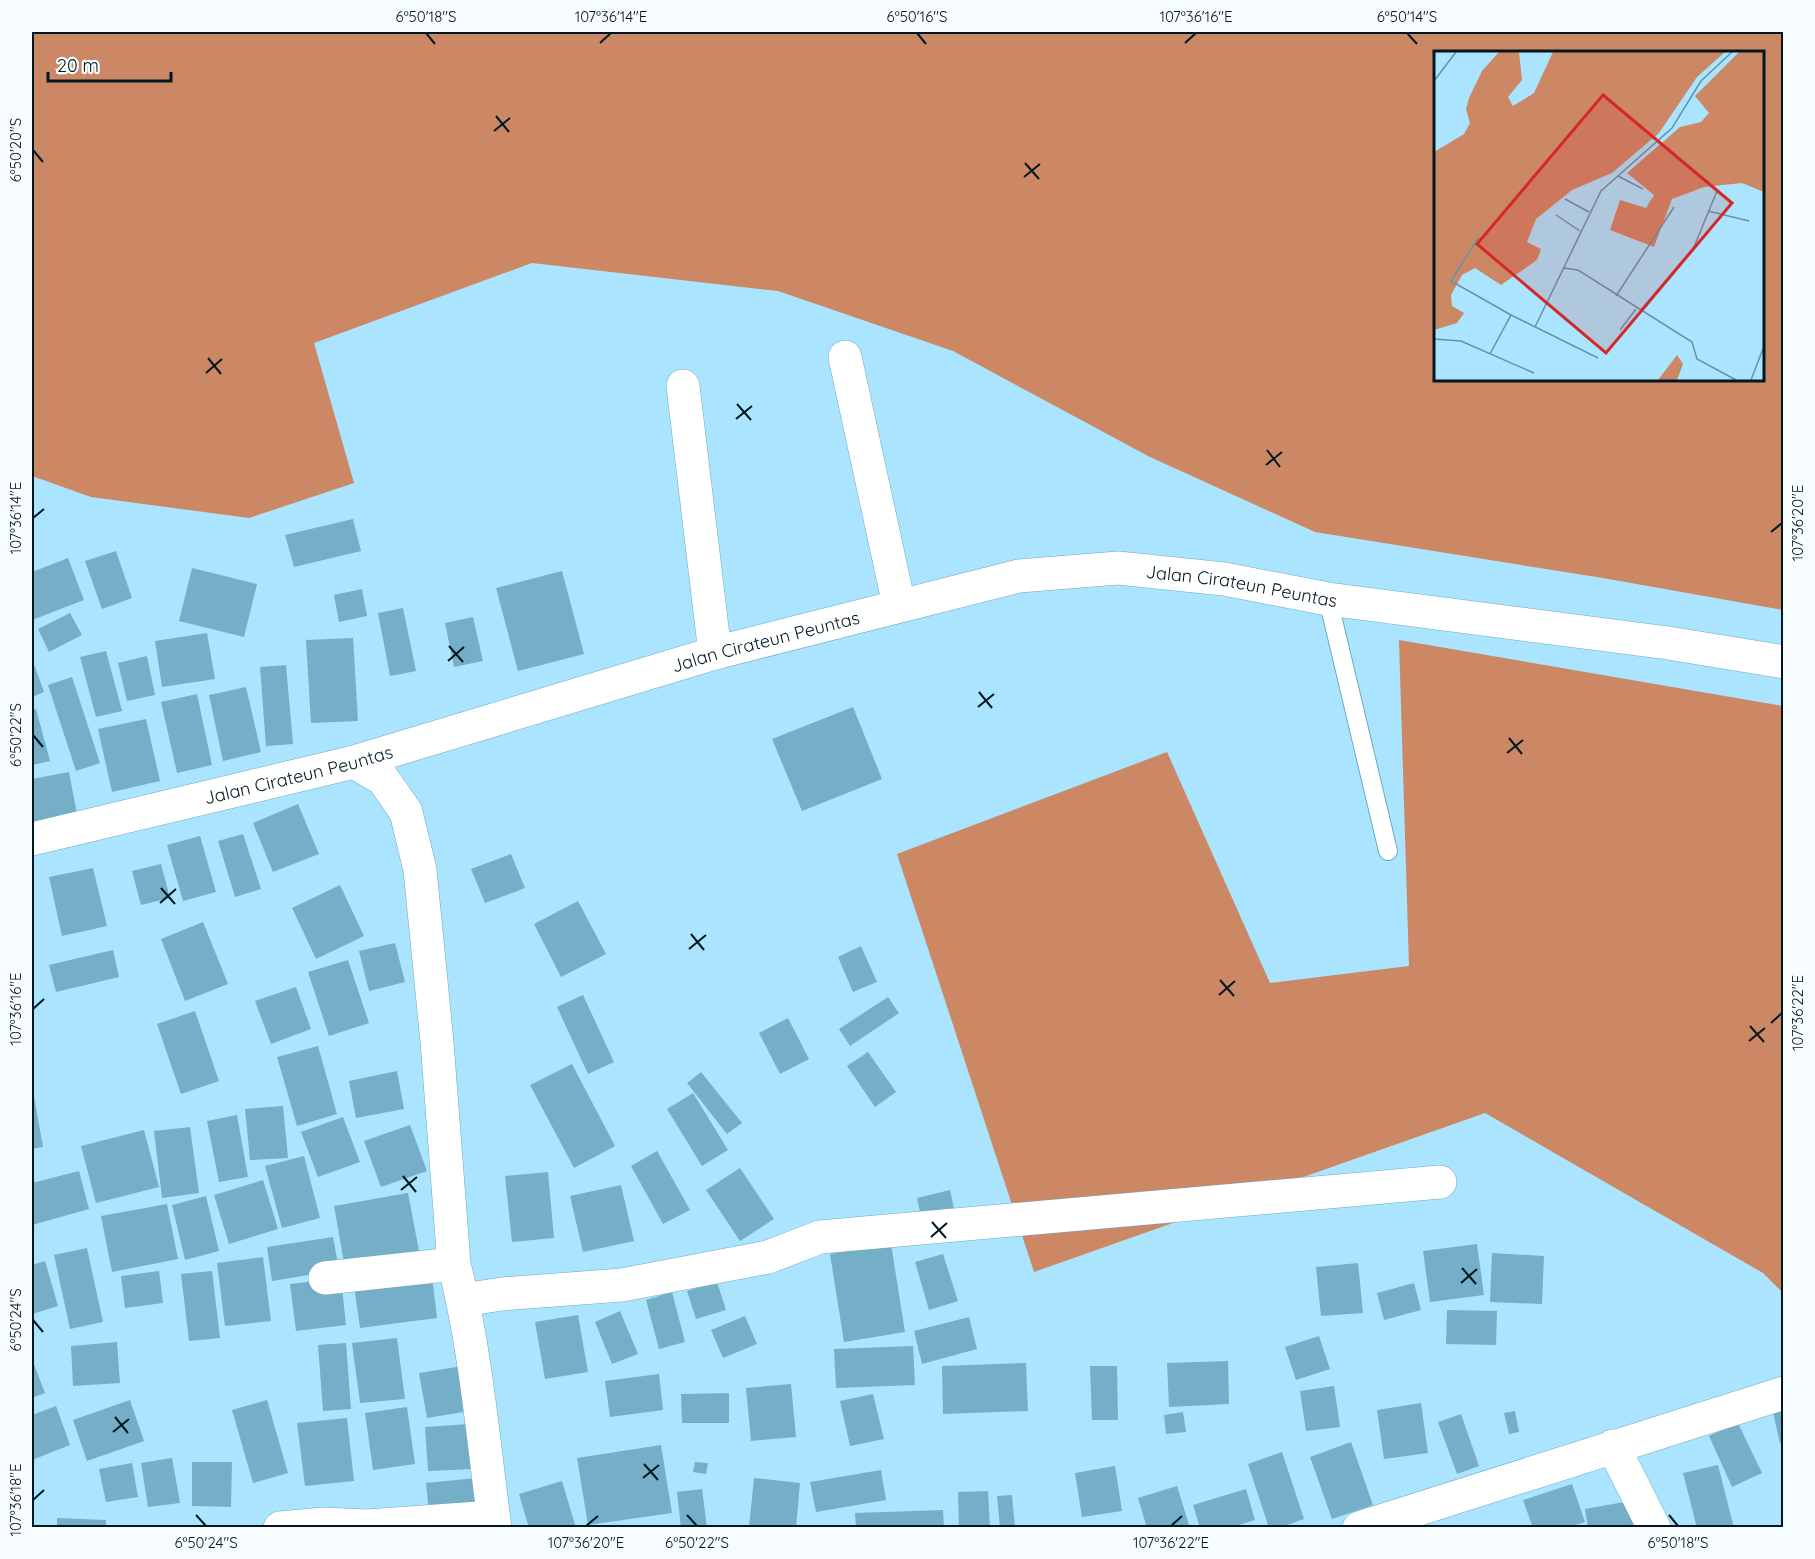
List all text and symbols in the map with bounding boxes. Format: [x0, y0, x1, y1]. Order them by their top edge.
text: 6°50'18"S [396, 7, 456, 26]
text: 107°36'14"E [575, 7, 647, 26]
text: 6°50'16"S [887, 7, 947, 26]
text: 107°36'16"E [1159, 7, 1233, 26]
text: 6°50'14"S [1377, 7, 1437, 26]
scale bar [48, 45, 171, 83]
inset map [1434, 51, 1764, 381]
text: 20 m [57, 54, 99, 77]
text: 6°50'20"S [6, 118, 25, 182]
text: 107°36'14"E [6, 482, 25, 554]
text: 107°36'20"E [1788, 485, 1807, 561]
street label: Jalan Cirateun Peuntas [1145, 559, 1339, 612]
street label: Jalan Cirateun Peuntas [669, 605, 862, 677]
text: 6°50'22"S [6, 703, 25, 767]
street label: Jalan Cirateun Peuntas [202, 740, 395, 809]
text: 107°36'16"E [6, 972, 25, 1046]
text: 107°36'22"E [1788, 975, 1807, 1051]
text: 6°50'24"S [6, 1288, 25, 1352]
text: 107°36'18"E [6, 1463, 25, 1537]
text: 6°50'24"S [174, 1533, 238, 1552]
text: 107°36'20"E [548, 1533, 624, 1552]
text: 6°50'22"S [665, 1533, 729, 1552]
text: 107°36'22"E [1133, 1533, 1209, 1552]
text: 6°50'18"S [1648, 1533, 1708, 1552]

